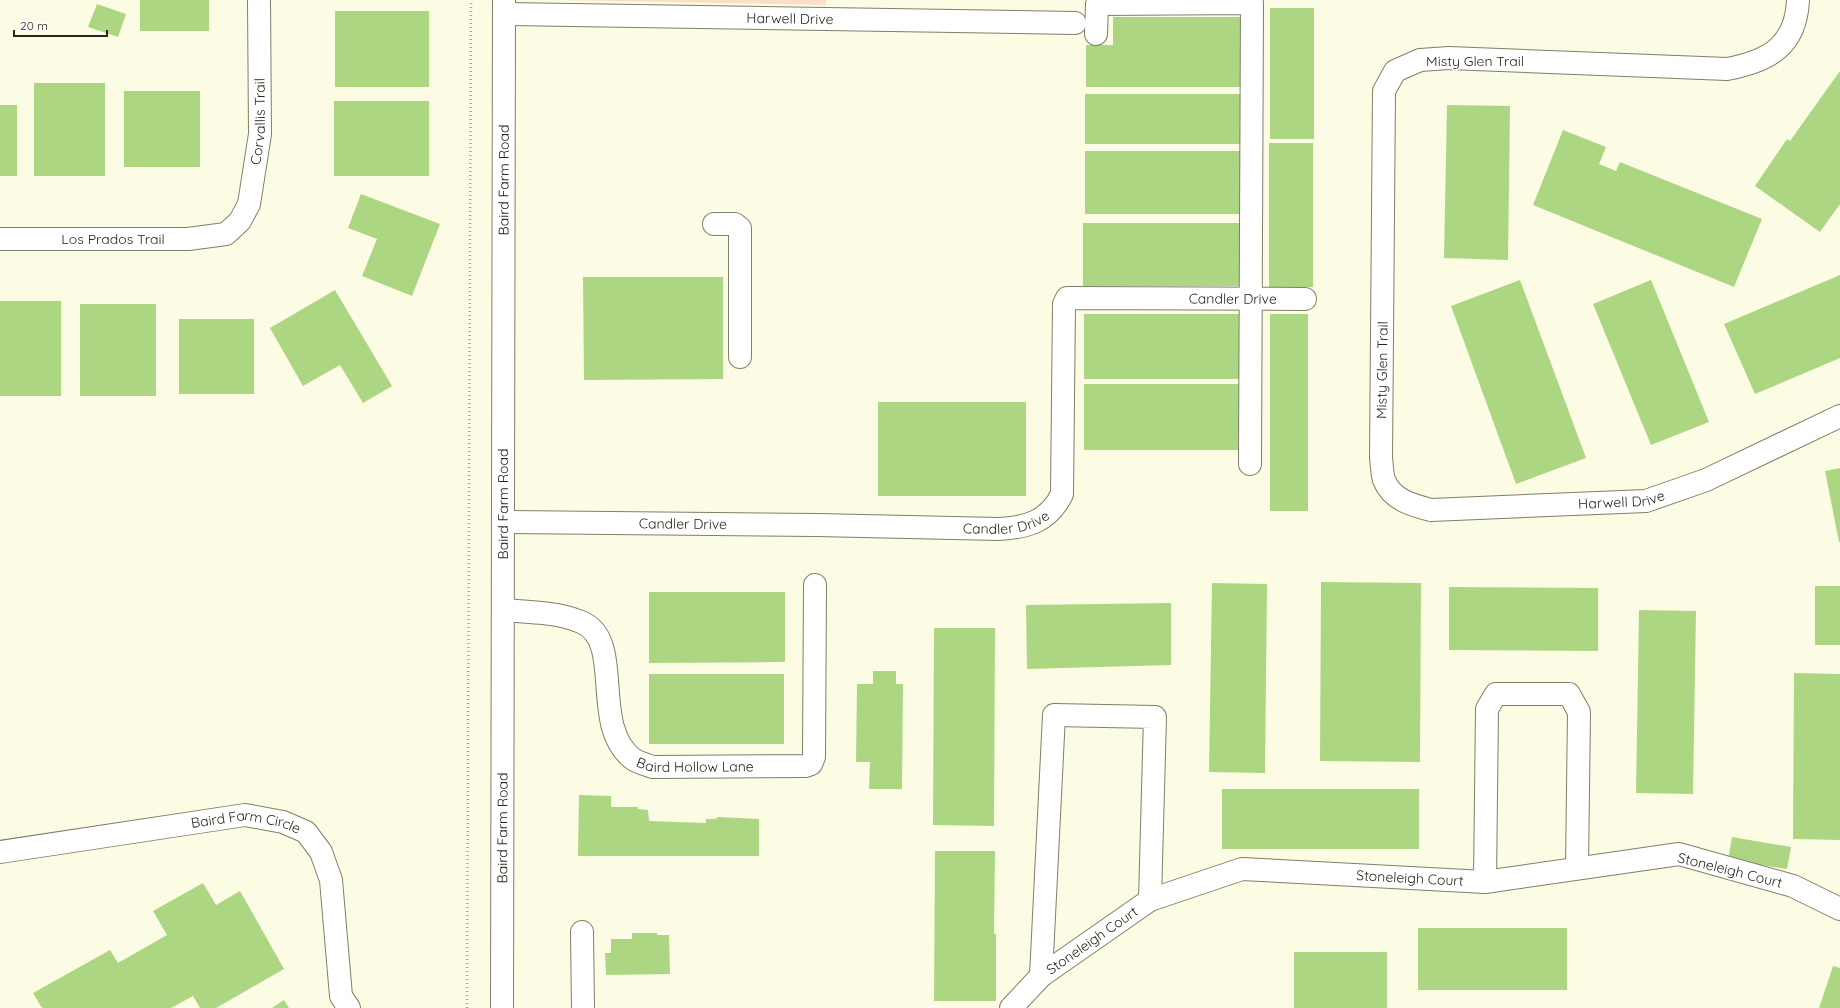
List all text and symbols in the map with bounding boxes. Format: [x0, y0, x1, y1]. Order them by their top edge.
street label: Harwell Drive [746, 9, 834, 28]
scale bar [14, 12, 107, 38]
text: 20 m [20, 18, 48, 33]
street label: Misty Glen Trail [1426, 52, 1524, 70]
street label: Corvallis Trail [246, 78, 269, 166]
street label: Baird Farm Road [495, 125, 513, 235]
street label: Los Prados Trail [61, 230, 165, 248]
street label: Candler Drive [1189, 290, 1277, 308]
street label: Misty Glen Trail [1372, 321, 1392, 419]
street label: Baird Farm Road [494, 449, 512, 559]
street label: Harwell Drive [1578, 486, 1667, 513]
street label: Candler Drive [963, 506, 1053, 538]
street label: Candler Drive [639, 514, 727, 533]
street label: Baird Hollow Lane [634, 753, 754, 776]
street label: Baird Farm Road [493, 773, 511, 883]
street label: Baird Farm Circle [190, 806, 304, 838]
street label: Stoneleigh Court [1676, 848, 1784, 892]
street label: Stoneleigh Court [1356, 866, 1464, 890]
street label: Stoneleigh Court [1043, 902, 1141, 979]

